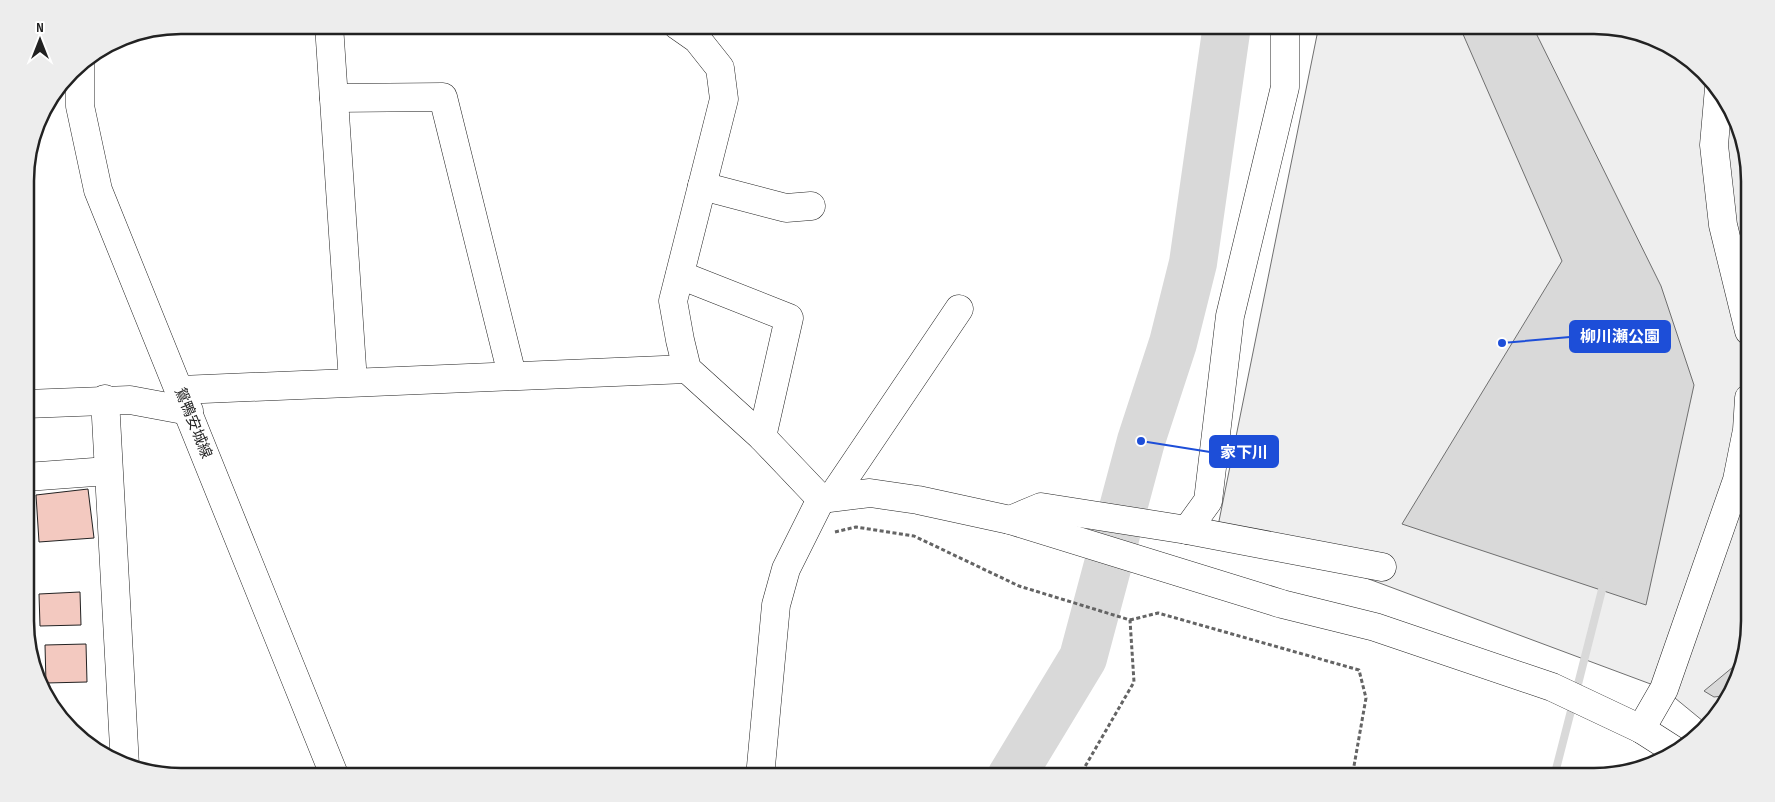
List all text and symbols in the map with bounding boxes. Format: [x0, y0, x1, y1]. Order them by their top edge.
north arrow [15, 15, 65, 65]
text: N [36, 19, 44, 36]
callout: 柳川瀬公園 [1570, 321, 1670, 352]
text: 柳川瀬公園 [1580, 328, 1660, 347]
street label: 鴛鴨安城線 [170, 385, 216, 461]
callout: 家下川 [1210, 436, 1278, 467]
text: 家下川 [1220, 444, 1268, 463]

